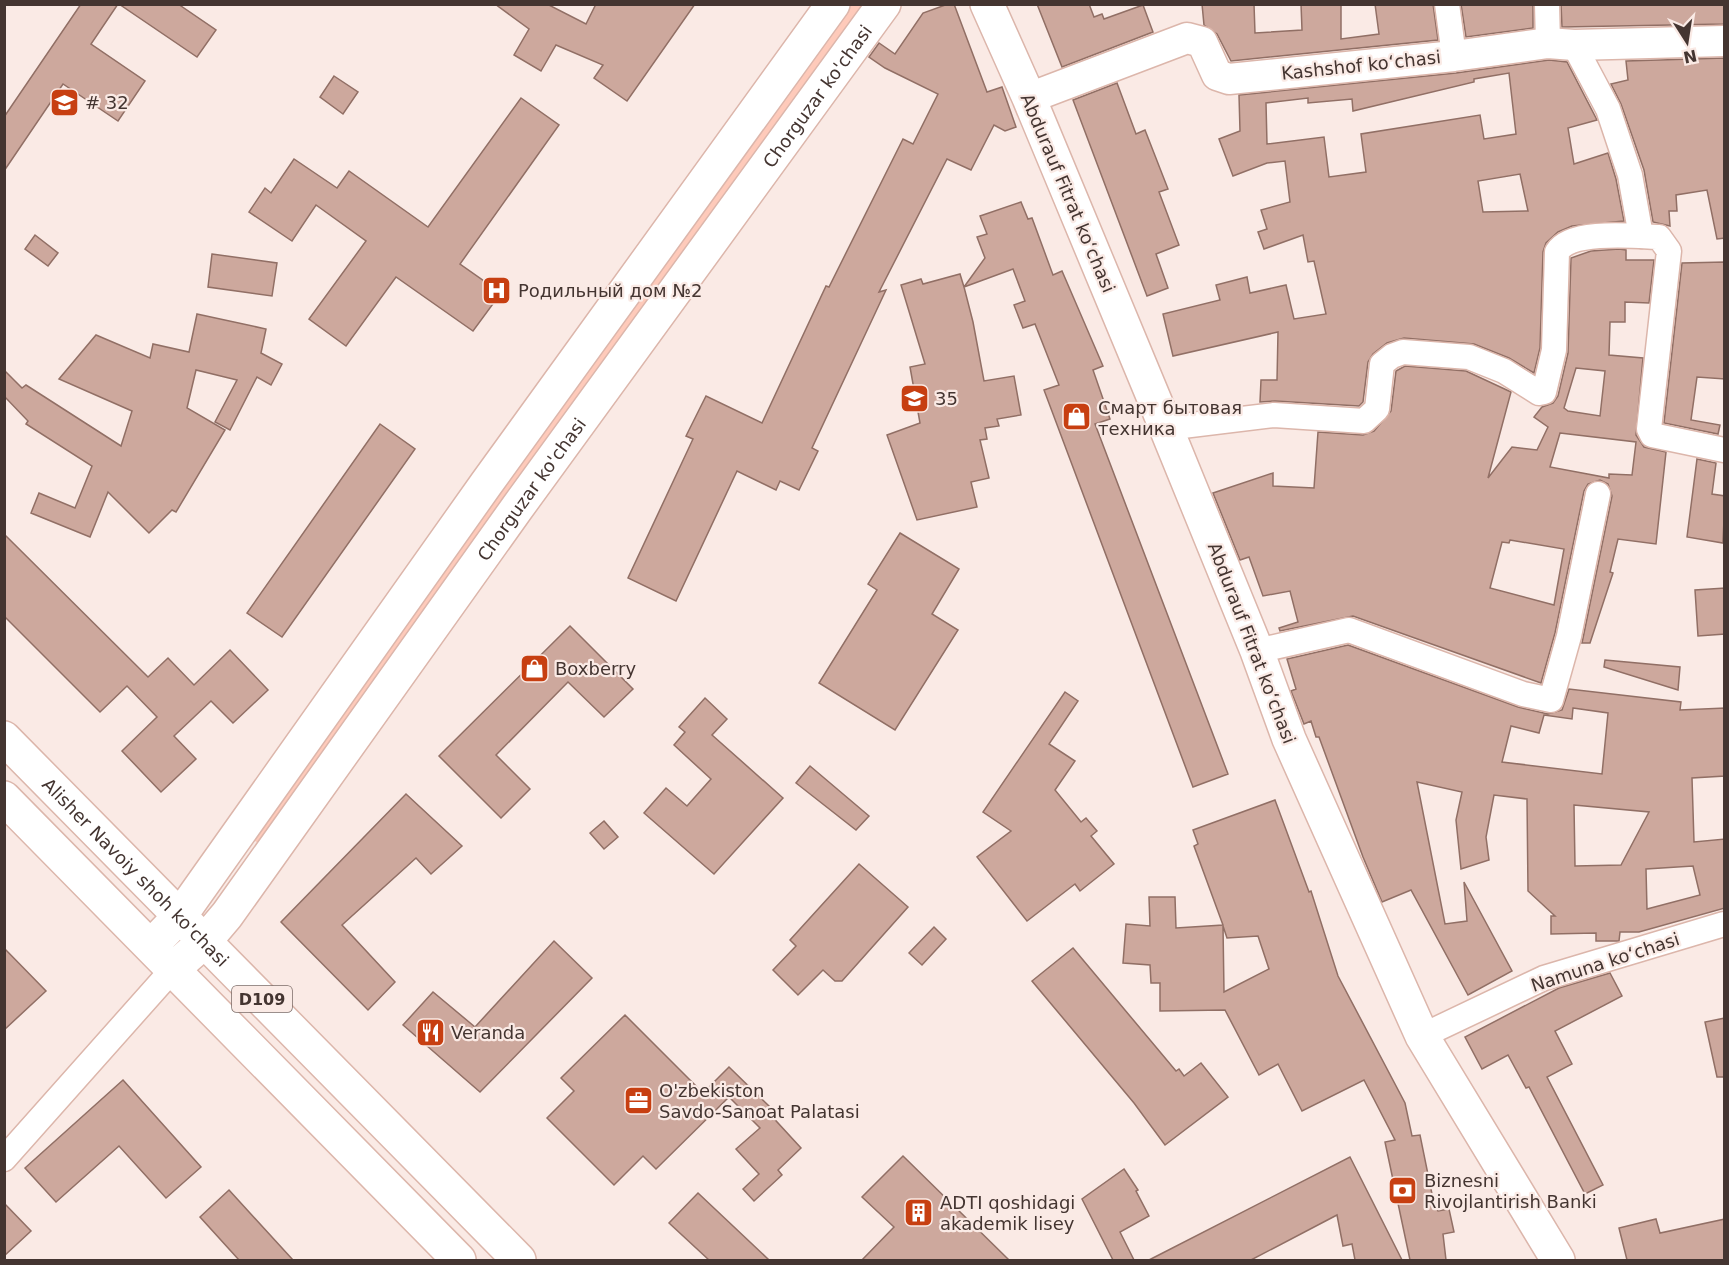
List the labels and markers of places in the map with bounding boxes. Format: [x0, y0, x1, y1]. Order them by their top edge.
school or university icon: # 32 [48, 86, 80, 118]
place label: # 32 [85, 92, 129, 113]
hospital icon: Родильный дом №2 [481, 274, 513, 306]
place label: Родильный дом №2 [518, 280, 702, 301]
school or university icon: 35 [898, 382, 930, 414]
place label: 35 [935, 388, 958, 409]
place label: Смарт бытовая техника [1098, 397, 1242, 439]
shop icon: Смарт бытовая техника [1061, 401, 1093, 433]
shop icon: Boxberry [518, 652, 550, 684]
place label: Boxberry [555, 658, 636, 679]
restaurant icon: Veranda [414, 1016, 446, 1048]
place label: Veranda [451, 1022, 525, 1043]
place label: O'zbekiston Savdo-Sanoat Palatasi [659, 1080, 860, 1122]
office icon: O'zbekiston Savdo-Sanoat Palatasi [622, 1084, 654, 1116]
place label: Biznesni Rivojlantirish Banki [1424, 1170, 1597, 1212]
bank icon: Biznesni Rivojlantirish Banki [1387, 1174, 1419, 1206]
place label: ADTI qoshidagi akademik lisey [940, 1192, 1075, 1234]
building icon: ADTI qoshidagi akademik lisey [903, 1196, 935, 1228]

